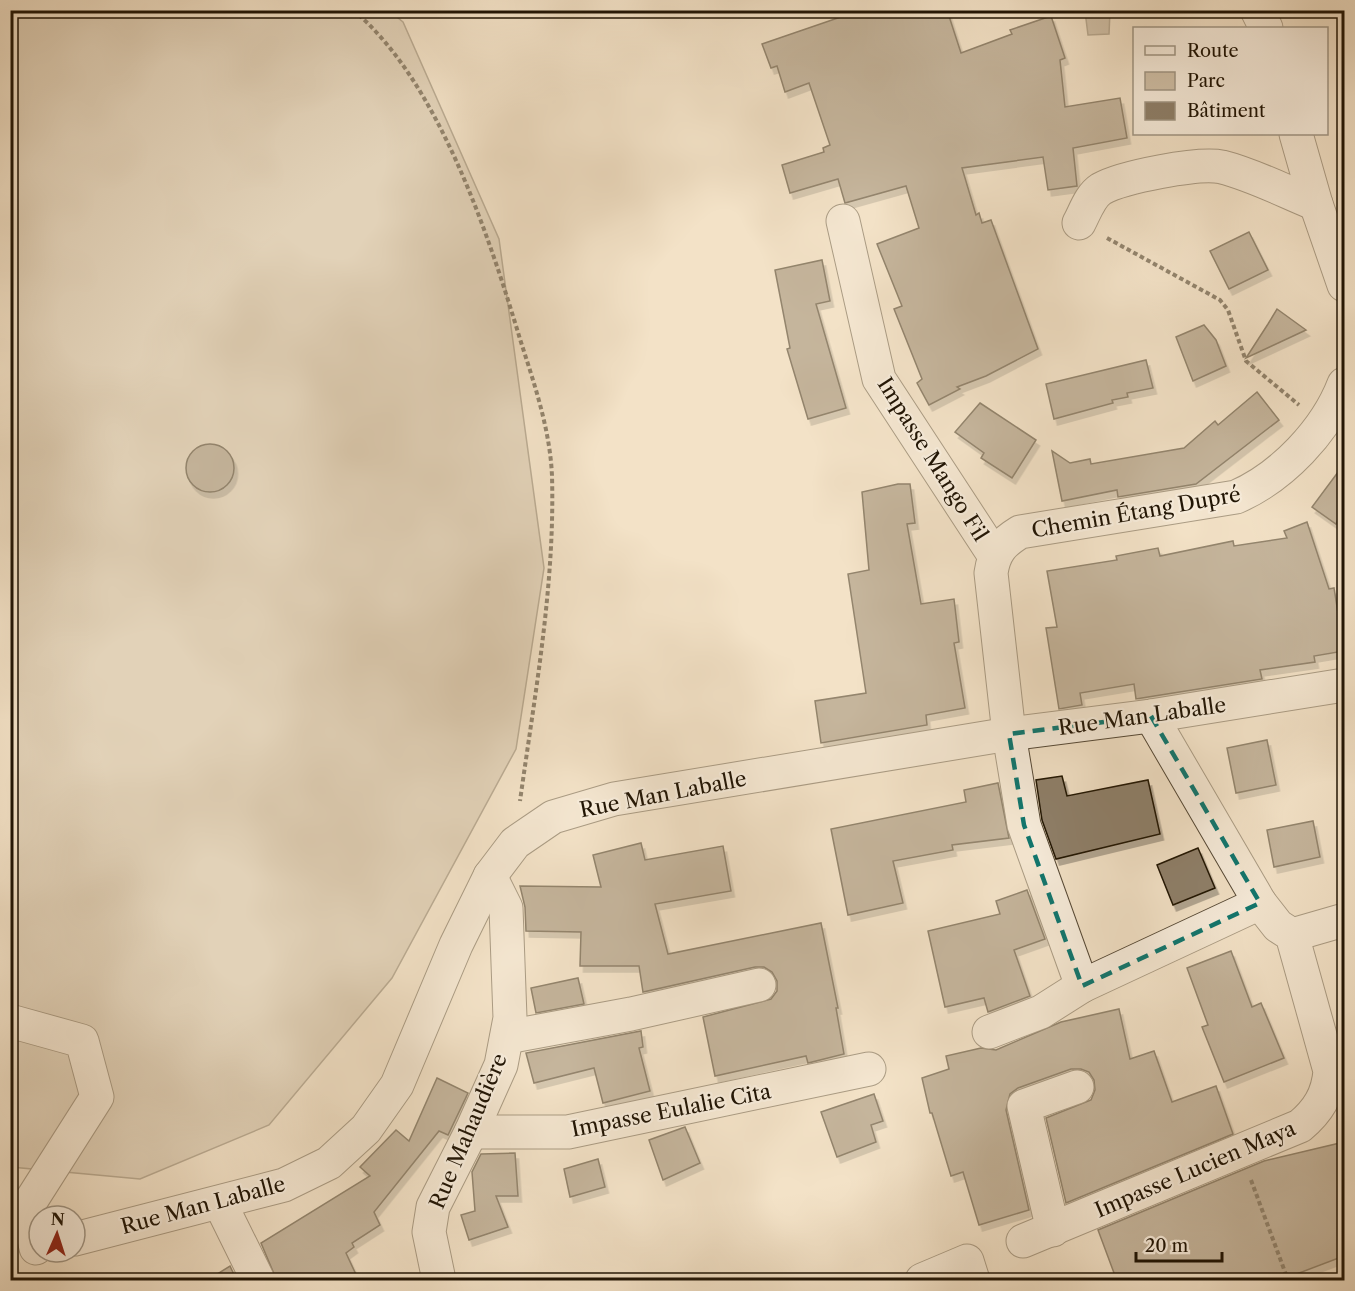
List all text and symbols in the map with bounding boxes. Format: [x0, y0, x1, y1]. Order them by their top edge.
legend [1133, 27, 1328, 135]
text: Route [1187, 40, 1239, 62]
text: Parc [1187, 70, 1225, 92]
text: Bâtiment [1187, 100, 1266, 122]
street label: Impasse Mango Fil [873, 373, 993, 545]
street label: Chemin Étang Dupré [1030, 481, 1242, 543]
street label: Rue Man Laballe [1056, 692, 1228, 740]
street label: Rue Man Laballe [578, 766, 748, 822]
street label: Rue Mahaudière [424, 1050, 512, 1212]
street label: Impasse Eulalie Cita [569, 1078, 774, 1142]
street label: Impasse Lucien Maya [1091, 1115, 1300, 1223]
street label: Rue Man Laballe [118, 1171, 288, 1239]
north arrow [27, 1204, 87, 1264]
text: N [50, 1209, 65, 1229]
scale bar [1136, 1225, 1222, 1263]
text: 20 m [1145, 1235, 1189, 1257]

